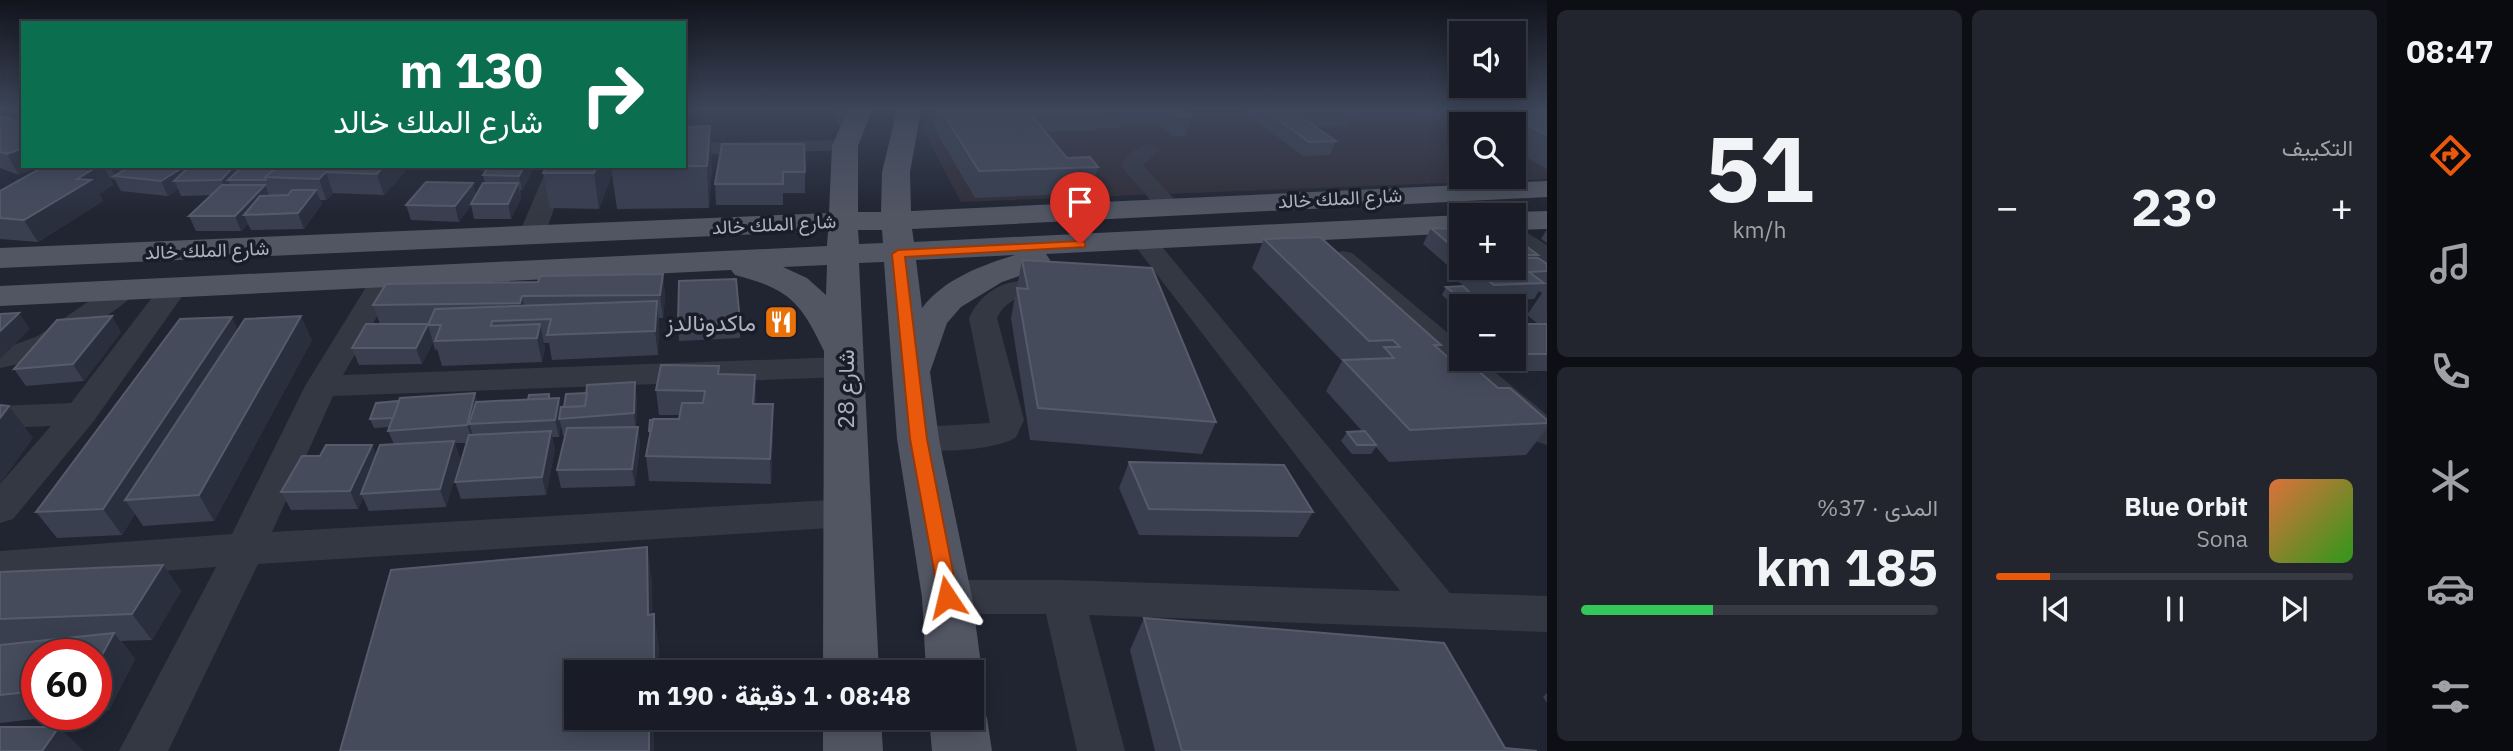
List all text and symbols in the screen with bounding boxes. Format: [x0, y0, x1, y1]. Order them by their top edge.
map controls [1449, 21, 1526, 371]
button: sound [1449, 21, 1526, 98]
text: 08:47 [2406, 30, 2494, 72]
text: 130 m [399, 38, 543, 101]
icon: right [567, 49, 658, 140]
text: شارع الملك خالد [333, 100, 543, 142]
text: 51 [1705, 109, 1814, 227]
button: search [1449, 112, 1526, 189]
icon: directions [2426, 131, 2475, 180]
text: التكييف [2282, 132, 2353, 162]
pin [1050, 172, 1110, 244]
text: 23° [2131, 173, 2218, 240]
text: − [1996, 182, 2019, 231]
text: + [2330, 182, 2353, 231]
icon: arrive [1061, 183, 1099, 221]
street label: شارع الملك خالد [1277, 183, 1403, 214]
button: + [1449, 203, 1526, 280]
street label: شارع الملك خالد [711, 209, 837, 240]
text: km/h [1732, 214, 1787, 244]
street label: شارع الملك خالد [144, 236, 270, 265]
icon: music [2426, 239, 2475, 288]
button: − [1449, 294, 1526, 371]
restaurant icon: ماكدونالدز [762, 303, 800, 341]
place label: ماكدونالدز [665, 307, 756, 338]
icon: phone [2426, 347, 2475, 396]
street label: شارع 28 [830, 349, 862, 429]
icon: climate [2426, 456, 2475, 505]
text: Blue Orbit [2124, 489, 2248, 523]
text: المدى · 37% [1817, 492, 1938, 522]
text: Sona [2196, 523, 2248, 553]
text: 185 km [1756, 533, 1938, 600]
position arrow [910, 560, 984, 634]
icon: car [2426, 564, 2475, 613]
icon: previous [2037, 590, 2075, 628]
icon: pause [2156, 590, 2194, 628]
icon: next [2275, 590, 2313, 628]
speed limit sign: 60 [21, 639, 112, 730]
icon: filters [2426, 672, 2475, 721]
text: 08:48 · 1 دقيقة · 190 m [637, 678, 911, 712]

